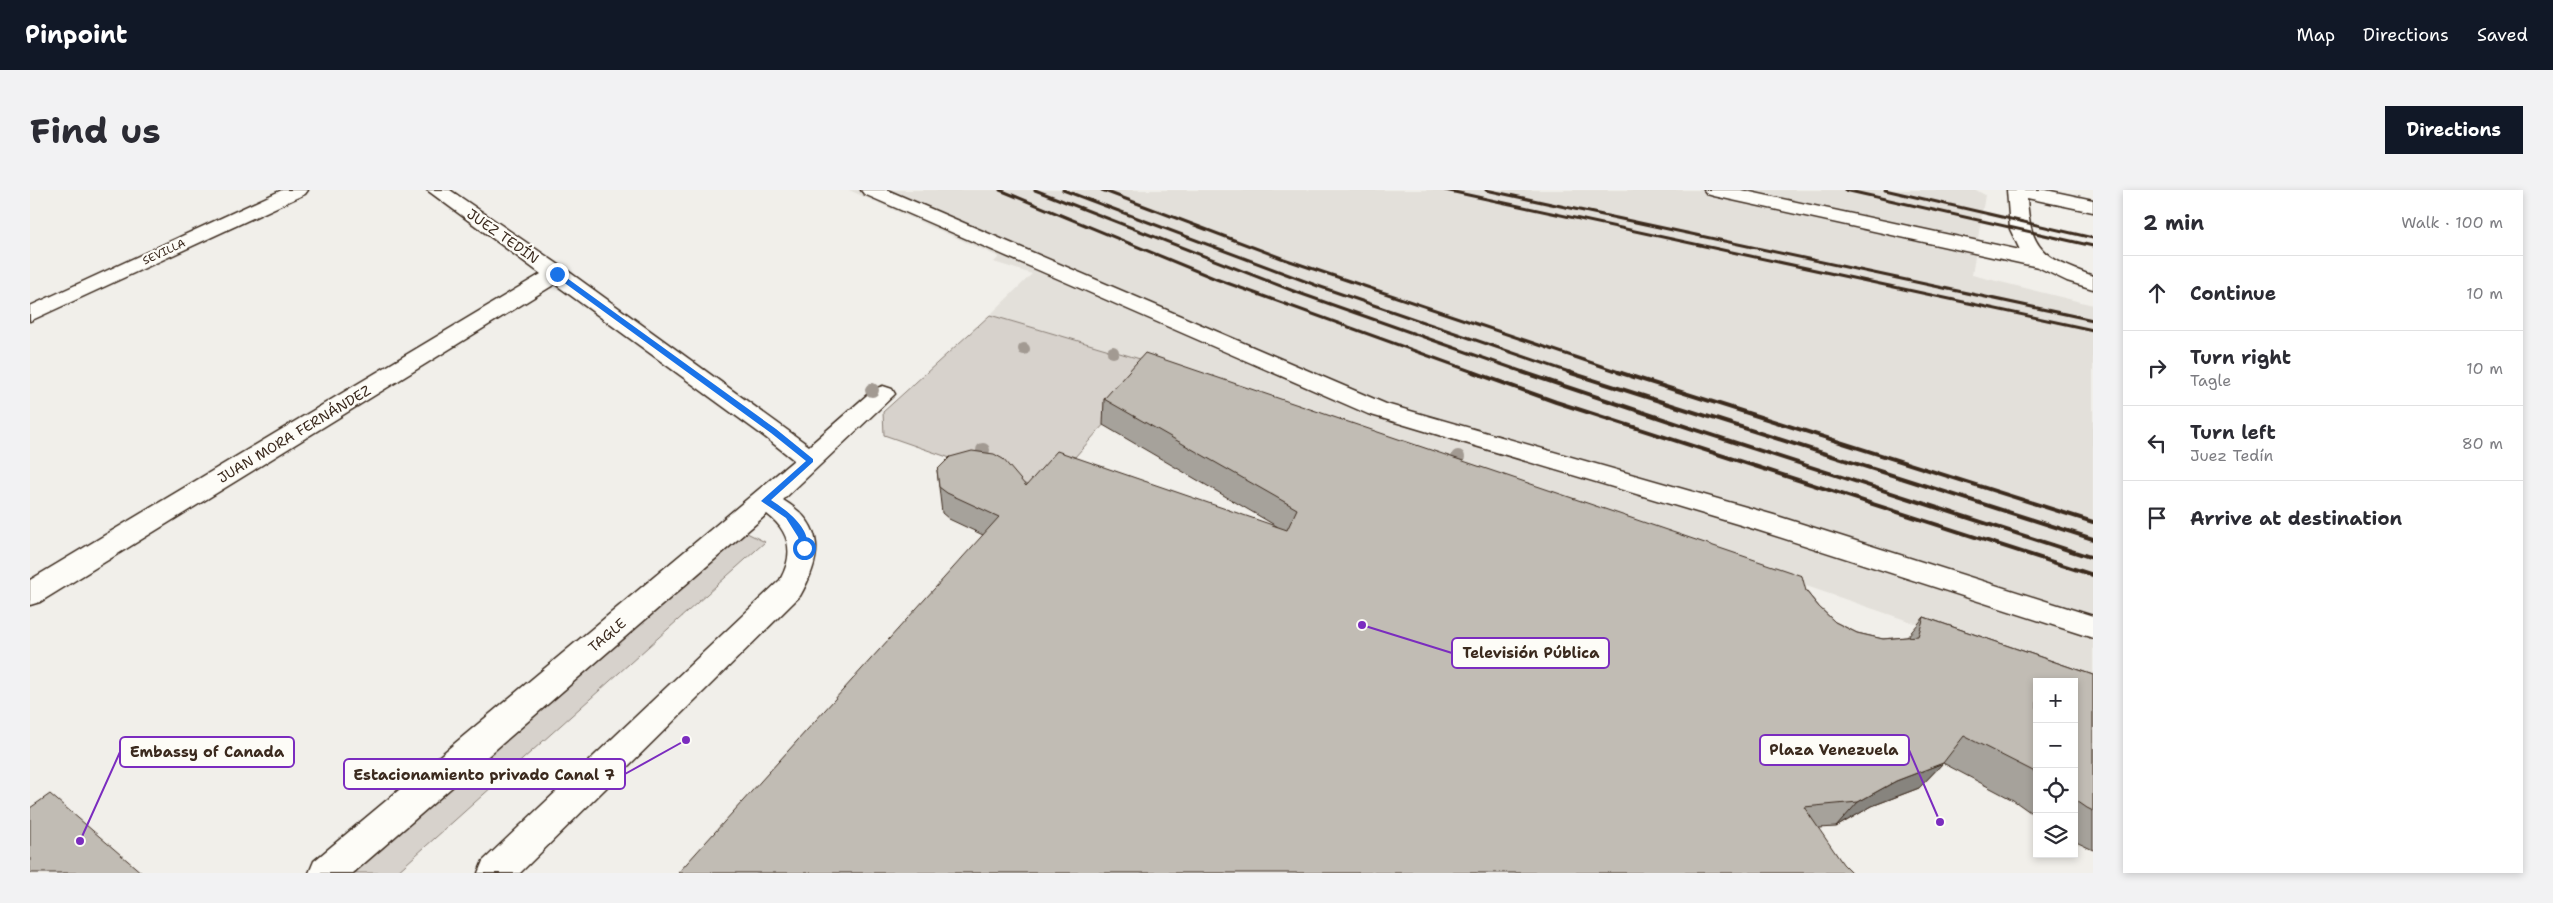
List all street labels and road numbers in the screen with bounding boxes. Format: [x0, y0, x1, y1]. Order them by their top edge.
street label: JUEZ TEDÍN [463, 204, 543, 268]
street label: SEVILLA [140, 236, 188, 268]
street label: JUAN MORA FERNÁNDEZ [214, 381, 374, 487]
street label: TAGLE [584, 614, 630, 656]

